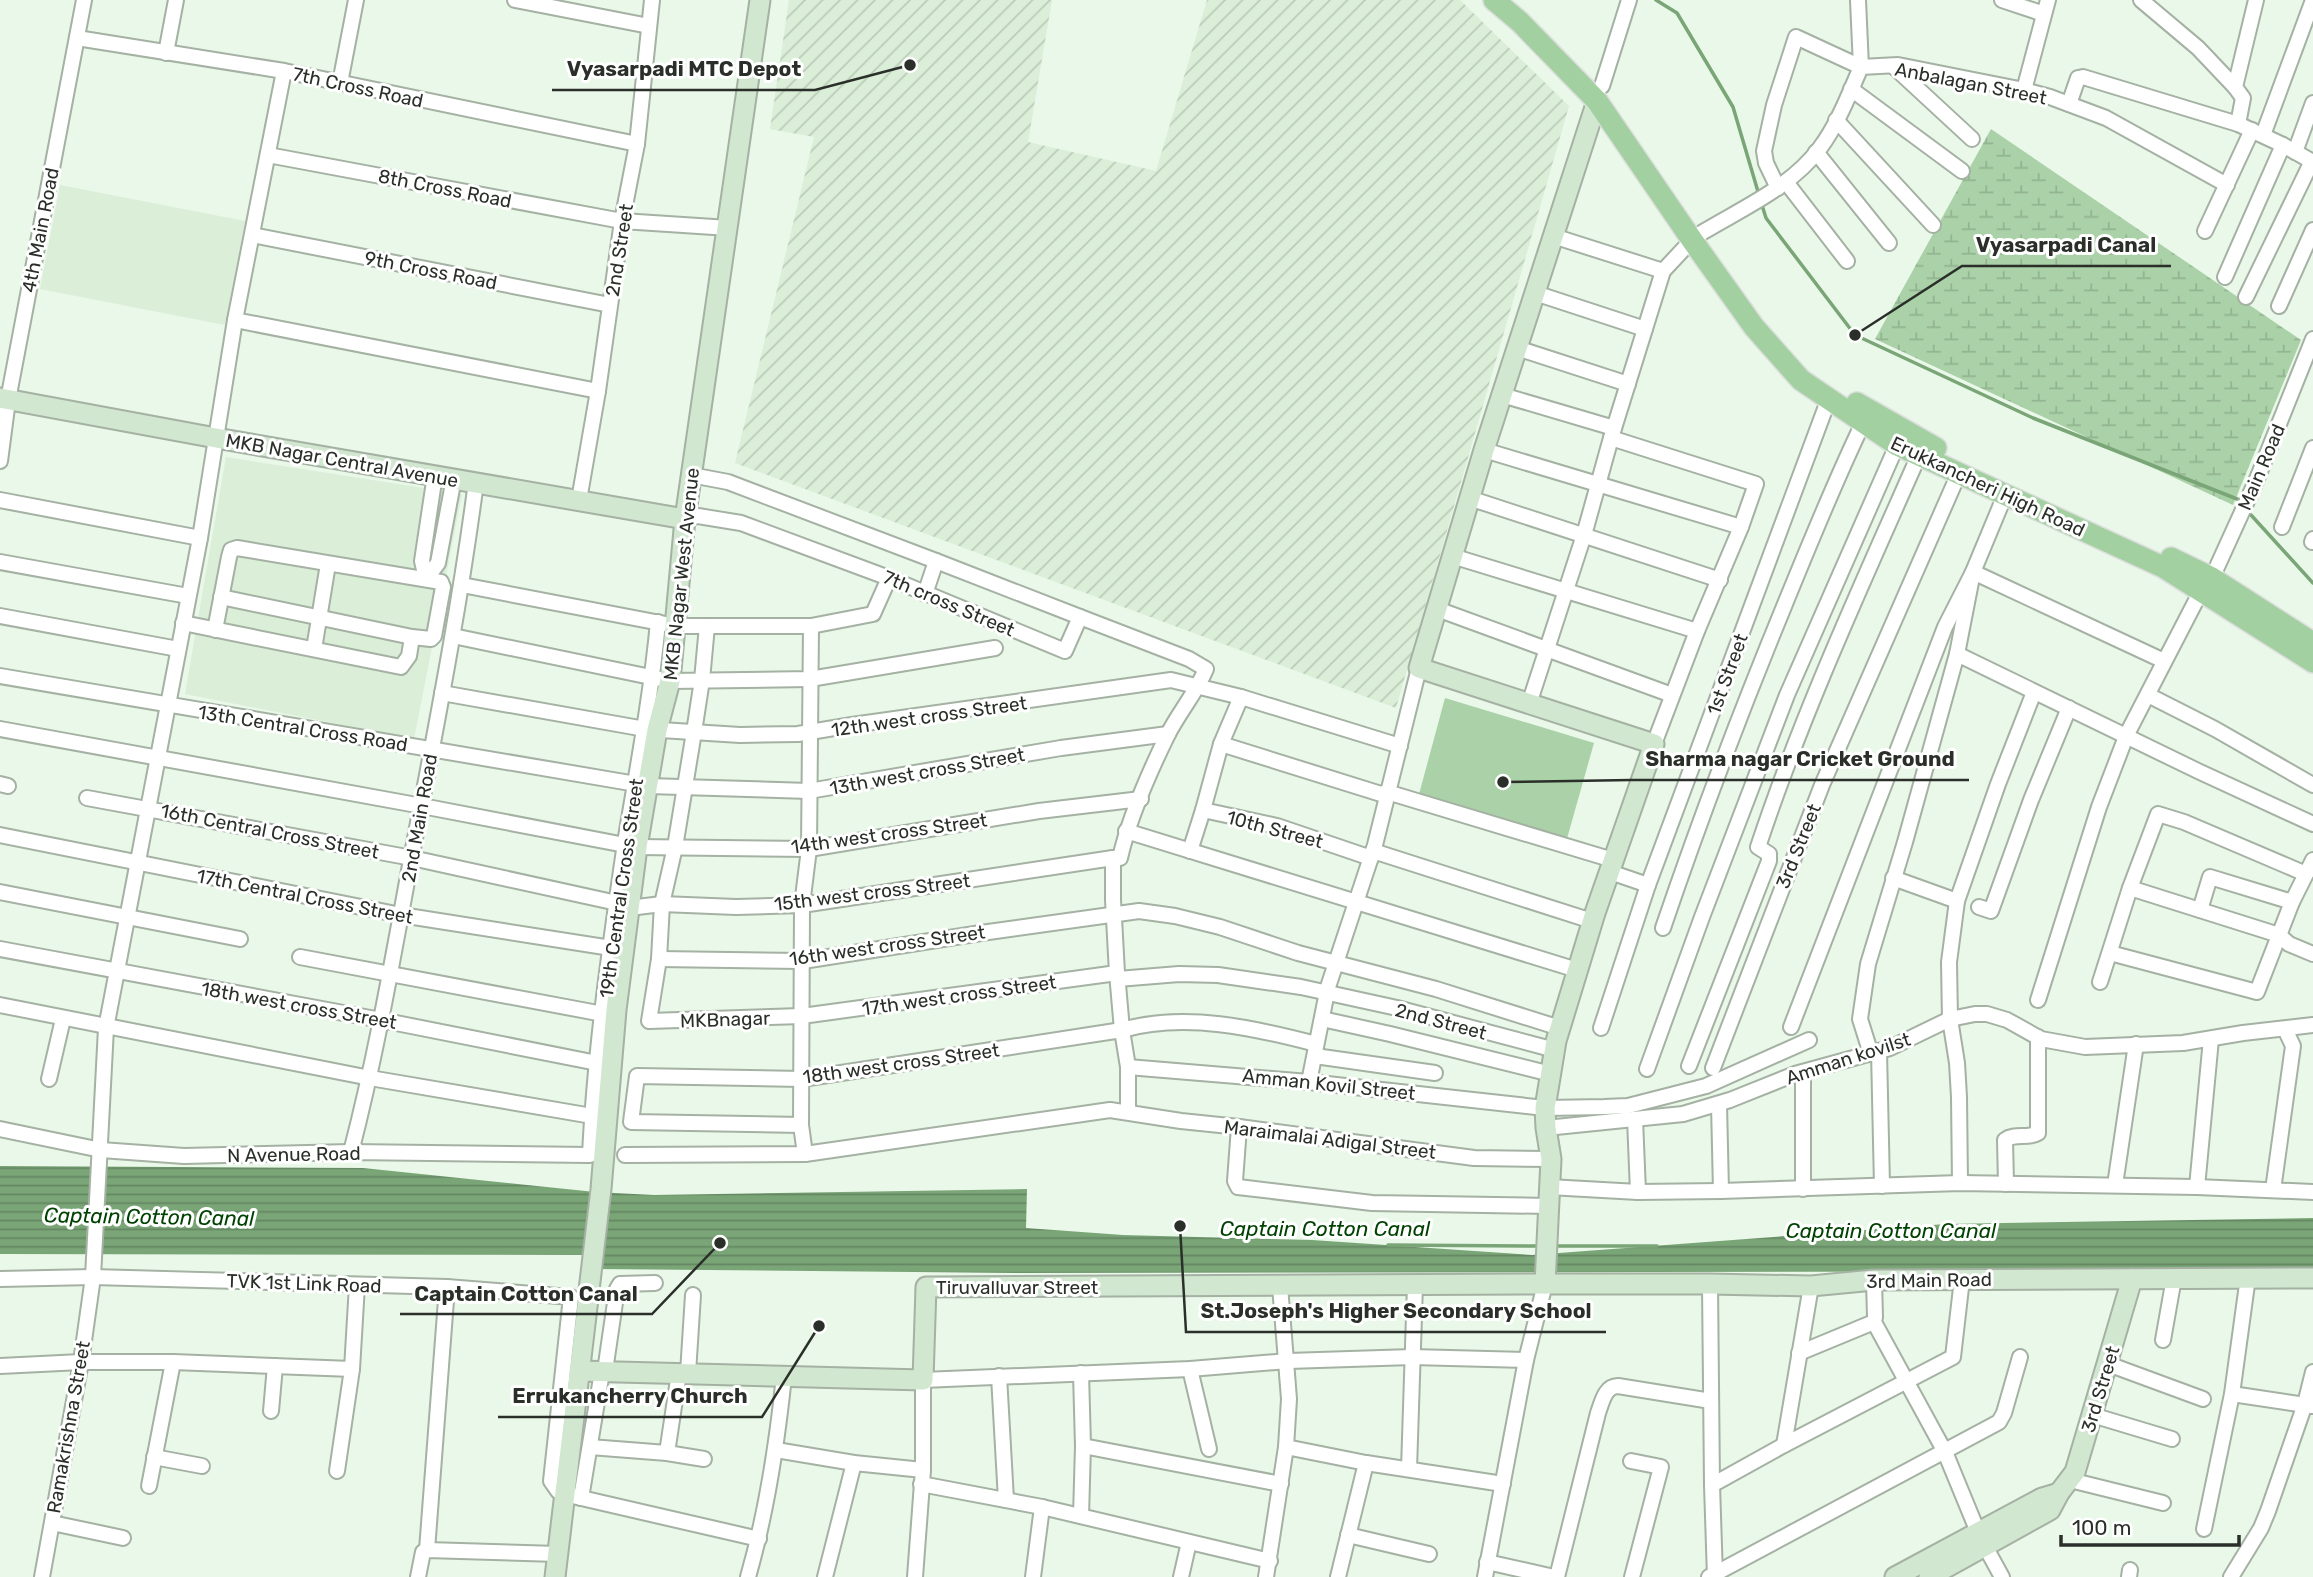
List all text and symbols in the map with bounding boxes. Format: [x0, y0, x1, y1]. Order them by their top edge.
callout: Vyasarpadi MTC Depot [552, 48, 815, 90]
text: Vyasarpadi MTC Depot [567, 56, 801, 81]
street label: Anbalagan Street [1893, 58, 2049, 110]
street label: 7th Cross Road [290, 62, 425, 113]
street label: 8th Cross Road [376, 164, 514, 213]
street label: 4th Main Road [17, 166, 64, 295]
street label: 2nd Street [601, 202, 638, 298]
callout: Vyasarpadi Canal [1962, 224, 2171, 266]
text: Vyasarpadi Canal [1976, 232, 2156, 257]
street label: 9th Cross Road [363, 246, 499, 295]
street label: Main Road [2233, 421, 2290, 514]
street label: MKB Nagar Central Avenue [224, 429, 460, 492]
street label: Erukkancheri High Road [1887, 431, 2089, 542]
street label: MKB Nagar West Avenue [659, 467, 704, 682]
street label: 7th cross Street [880, 565, 1019, 642]
street label: 1st Street [1702, 630, 1753, 718]
street label: 12th west cross Street [830, 691, 1029, 742]
street label: 13th Central Cross Road [197, 701, 409, 756]
callout: Sharma nagar Cricket Ground [1631, 738, 1969, 780]
street label: 13th west cross Street [828, 743, 1027, 800]
text: Sharma nagar Cricket Ground [1645, 746, 1955, 771]
street label: 2nd Main Road [397, 752, 442, 884]
street label: 19th Central Cross Street [595, 776, 648, 999]
street label: 16th Central Cross Street [159, 799, 381, 864]
street label: 3rd Street [1771, 800, 1826, 892]
street label: 10th Street [1224, 806, 1326, 854]
street label: 14th west cross Street [789, 808, 989, 859]
street label: 17th Central Cross Street [195, 864, 416, 929]
street label: 15th west cross Street [773, 869, 972, 916]
street label: 16th west cross Street [788, 920, 987, 971]
street label: 17th west cross Street [860, 970, 1058, 1021]
street label: 18th west cross Street [199, 977, 399, 1034]
street label: 2nd Street [1393, 998, 1490, 1045]
street label: MKBnagar [680, 1006, 771, 1033]
street label: Amman kovilst [1783, 1027, 1914, 1089]
street label: 18th west cross Street [801, 1038, 1001, 1089]
street label: Amman Kovil Street [1241, 1064, 1417, 1105]
street label: Maraimalai Adigal Street [1223, 1115, 1438, 1164]
street label: N Avenue Road [227, 1142, 361, 1167]
water label: Captain Cotton Canal [44, 1202, 255, 1231]
water label: Captain Cotton Canal [1220, 1216, 1431, 1241]
water label: Captain Cotton Canal [1786, 1218, 1997, 1243]
street label: 3rd Main Road [1866, 1268, 1992, 1293]
street label: TVK 1st Link Road [226, 1269, 382, 1298]
callout: Captain Cotton Canal [400, 1272, 652, 1314]
street label: Tiruvalluvar Street [936, 1276, 1099, 1299]
text: Captain Cotton Canal [414, 1281, 638, 1306]
callout: St.Joseph's Higher Secondary School [1186, 1290, 1606, 1332]
text: St.Joseph's Higher Secondary School [1200, 1298, 1592, 1323]
street label: Ramakrishna Street [42, 1338, 95, 1515]
street label: 3rd Street [2076, 1343, 2125, 1435]
callout: Errukancherry Church [498, 1375, 762, 1417]
text: Errukancherry Church [512, 1383, 748, 1408]
scale bar [2061, 1504, 2240, 1548]
text: 100 m [2072, 1515, 2131, 1540]

